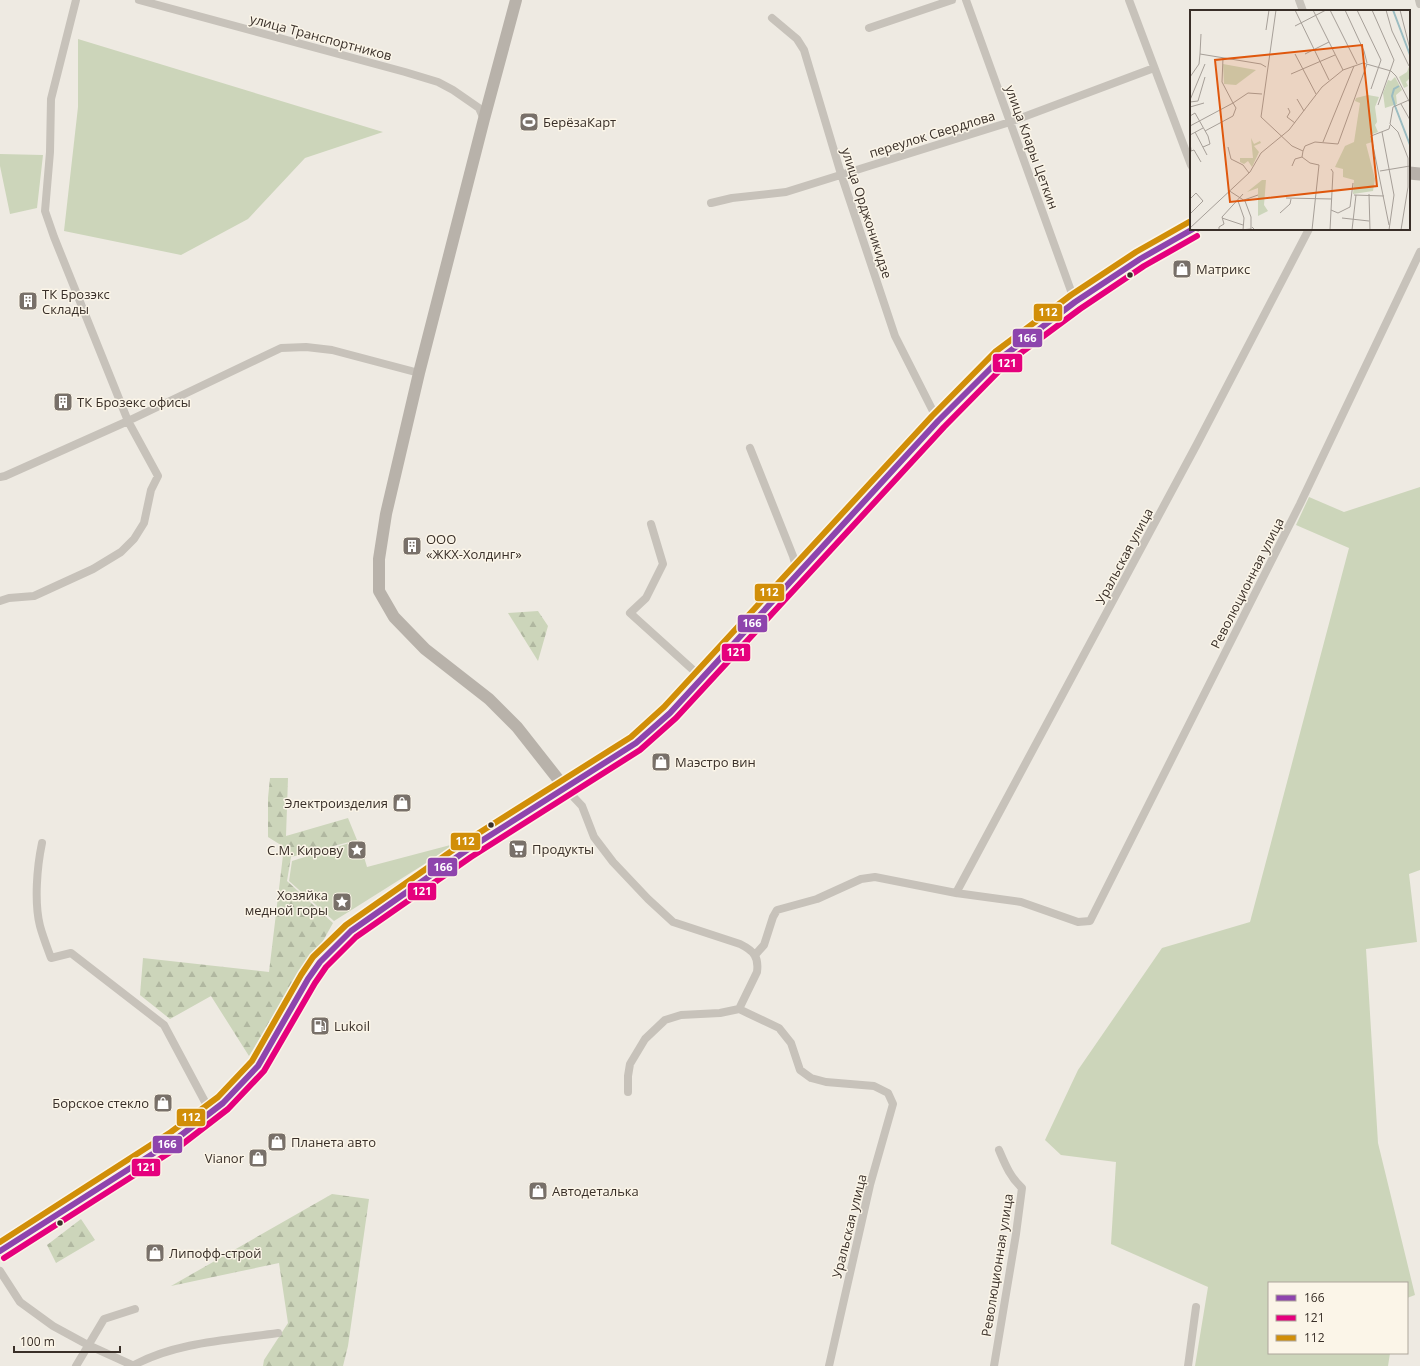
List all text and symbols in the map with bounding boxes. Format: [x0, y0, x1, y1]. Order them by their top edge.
street label: улица Транспортников [248, 9, 394, 65]
inset map [1190, 10, 1410, 230]
street label: улица Клары Цеткин [1001, 82, 1063, 212]
street label: переулок Свердлова [867, 106, 997, 162]
sports icon: БерёзаКарт [518, 111, 540, 133]
place label: БерёзаКарт [543, 113, 616, 131]
street label: улица Орджоникидзе [837, 145, 897, 281]
shop icon: Матрикс [1171, 258, 1193, 280]
place label: Матрикс [1196, 260, 1250, 278]
unlabelled marker [1125, 270, 1135, 280]
place label: ТК Брозэкс Склады [42, 285, 110, 318]
building icon: ТК Брозэкс Склады [17, 290, 39, 312]
line badge: 112 [1033, 303, 1063, 322]
text: 112 [1039, 304, 1057, 319]
line badge: 166 [1012, 328, 1043, 348]
text: 166 [1018, 330, 1036, 345]
line badge: 121 [992, 353, 1023, 373]
text: 121 [998, 355, 1016, 370]
building icon: ТК Брозекс офисы [52, 391, 74, 413]
place label: ТК Брозекс офисы [77, 393, 191, 411]
street label: Уральская улица [1091, 505, 1157, 607]
street label: Революционная улица [1206, 514, 1288, 652]
place label: ООО «ЖКХ-Холдинг» [426, 530, 522, 563]
building icon: ООО «ЖКХ-Холдинг» [401, 535, 423, 557]
line badge: 112 [754, 583, 785, 602]
text: 112 [760, 584, 778, 599]
line badge: 166 [737, 614, 768, 633]
text: 166 [743, 615, 761, 630]
line badge: 121 [721, 643, 751, 662]
text: 121 [727, 644, 745, 659]
shop icon: Маэстро вин [650, 751, 672, 773]
place label: Маэстро вин [675, 753, 756, 771]
shop icon: Электроизделия [391, 792, 413, 814]
place label: Электроизделия [284, 794, 388, 812]
unlabelled marker [486, 820, 496, 830]
line badge: 112 [450, 832, 481, 851]
text: 112 [456, 833, 474, 848]
supermarket icon: Продукты [507, 838, 529, 860]
place icon: С.М. Кирову [346, 839, 368, 861]
place label: Продукты [532, 840, 594, 858]
place label: С.М. Кирову [267, 841, 343, 859]
line badge: 166 [427, 857, 458, 877]
text: 166 [434, 859, 452, 874]
line badge: 121 [407, 882, 437, 901]
text: 121 [413, 883, 431, 898]
place label: Хозяйка медной горы [245, 886, 328, 919]
place icon: Хозяйка медной горы [331, 891, 353, 913]
fuel station icon: Lukoil [309, 1015, 331, 1037]
place label: Lukoil [334, 1017, 370, 1035]
shop icon: Борское стекло [152, 1092, 174, 1114]
place label: Борское стекло [52, 1094, 149, 1112]
line badge: 112 [176, 1108, 206, 1127]
text: 112 [182, 1109, 200, 1124]
shop icon: Планета авто [266, 1131, 288, 1153]
place label: Планета авто [291, 1133, 376, 1151]
line badge: 166 [152, 1135, 183, 1154]
text: 166 [158, 1136, 176, 1151]
shop icon: Vianor [247, 1147, 269, 1169]
place label: Vianor [205, 1149, 245, 1167]
line badge: 121 [131, 1158, 161, 1177]
text: 121 [137, 1159, 155, 1174]
street label: Уральская улица [827, 1172, 871, 1280]
shop icon: Автодеталька [527, 1180, 549, 1202]
place label: Автодеталька [552, 1182, 639, 1200]
street label: Революционная улица [977, 1192, 1017, 1338]
unlabelled marker [55, 1218, 65, 1228]
shop icon: Липофф-строй [144, 1242, 166, 1264]
place label: Липофф-строй [169, 1244, 261, 1262]
legend [1268, 1282, 1408, 1354]
text: 166 [1304, 1289, 1325, 1306]
text: 121 [1304, 1309, 1325, 1326]
scale bar [14, 1328, 120, 1354]
text: 112 [1304, 1329, 1325, 1346]
text: 100 m [20, 1333, 55, 1350]

